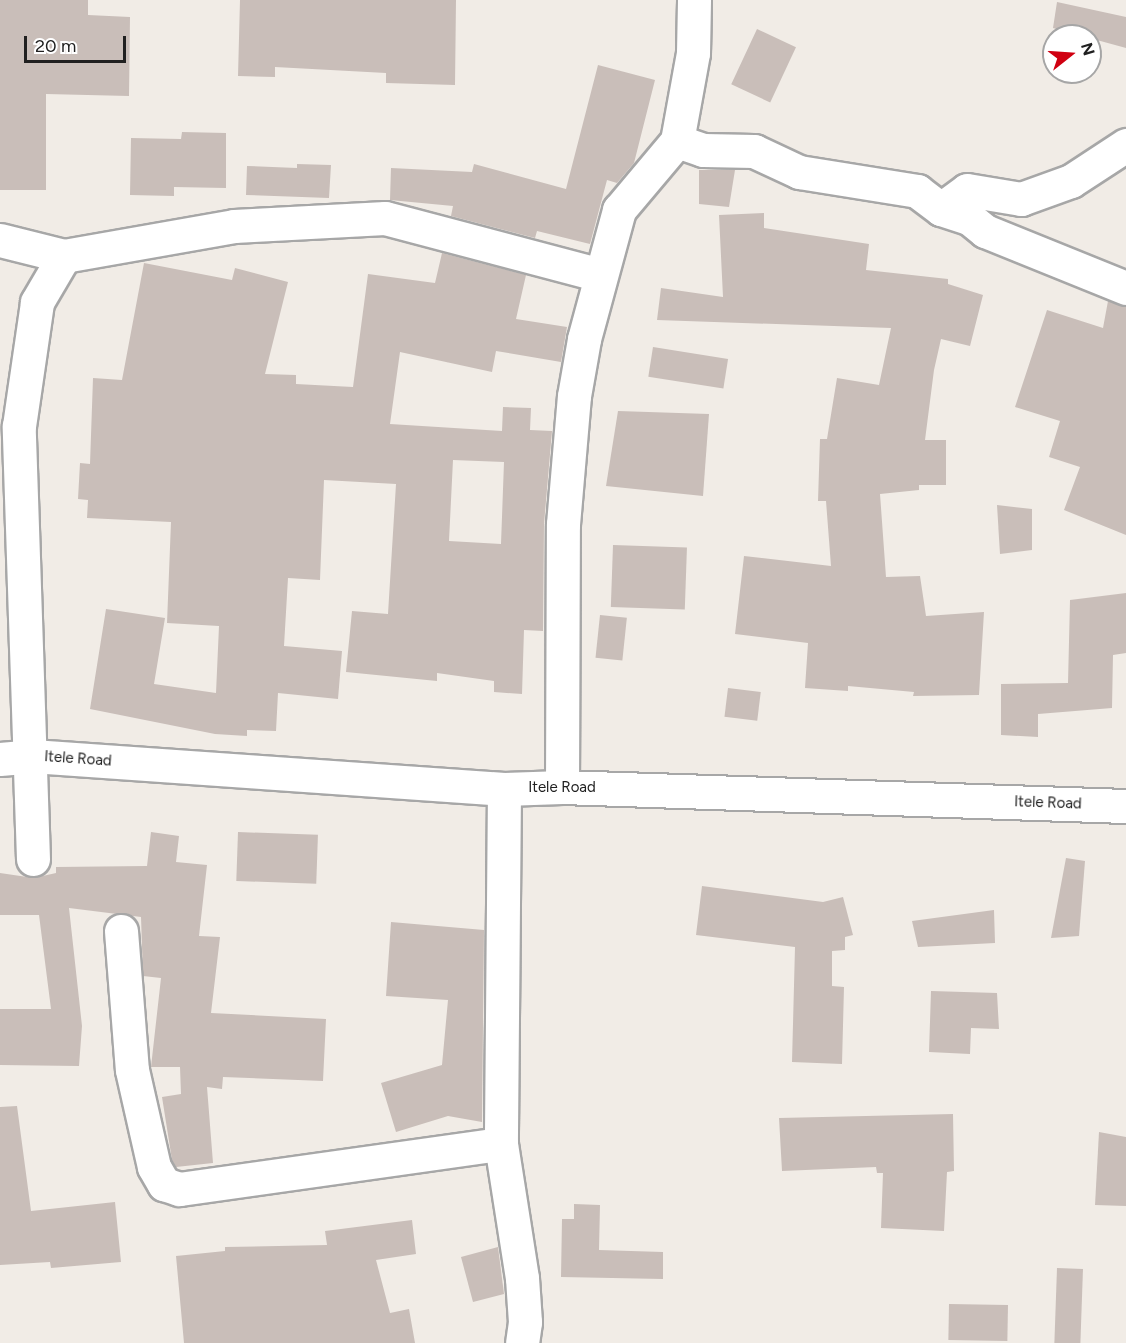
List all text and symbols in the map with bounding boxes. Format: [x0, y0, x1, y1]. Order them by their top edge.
scale bar [27, 24, 129, 62]
north arrow [1042, 24, 1102, 84]
text: 20 m [35, 35, 76, 57]
text: N [1077, 40, 1099, 58]
street label: Itele Road [44, 748, 112, 770]
street label: Itele Road [528, 779, 596, 797]
street label: Itele Road [1014, 793, 1082, 813]

